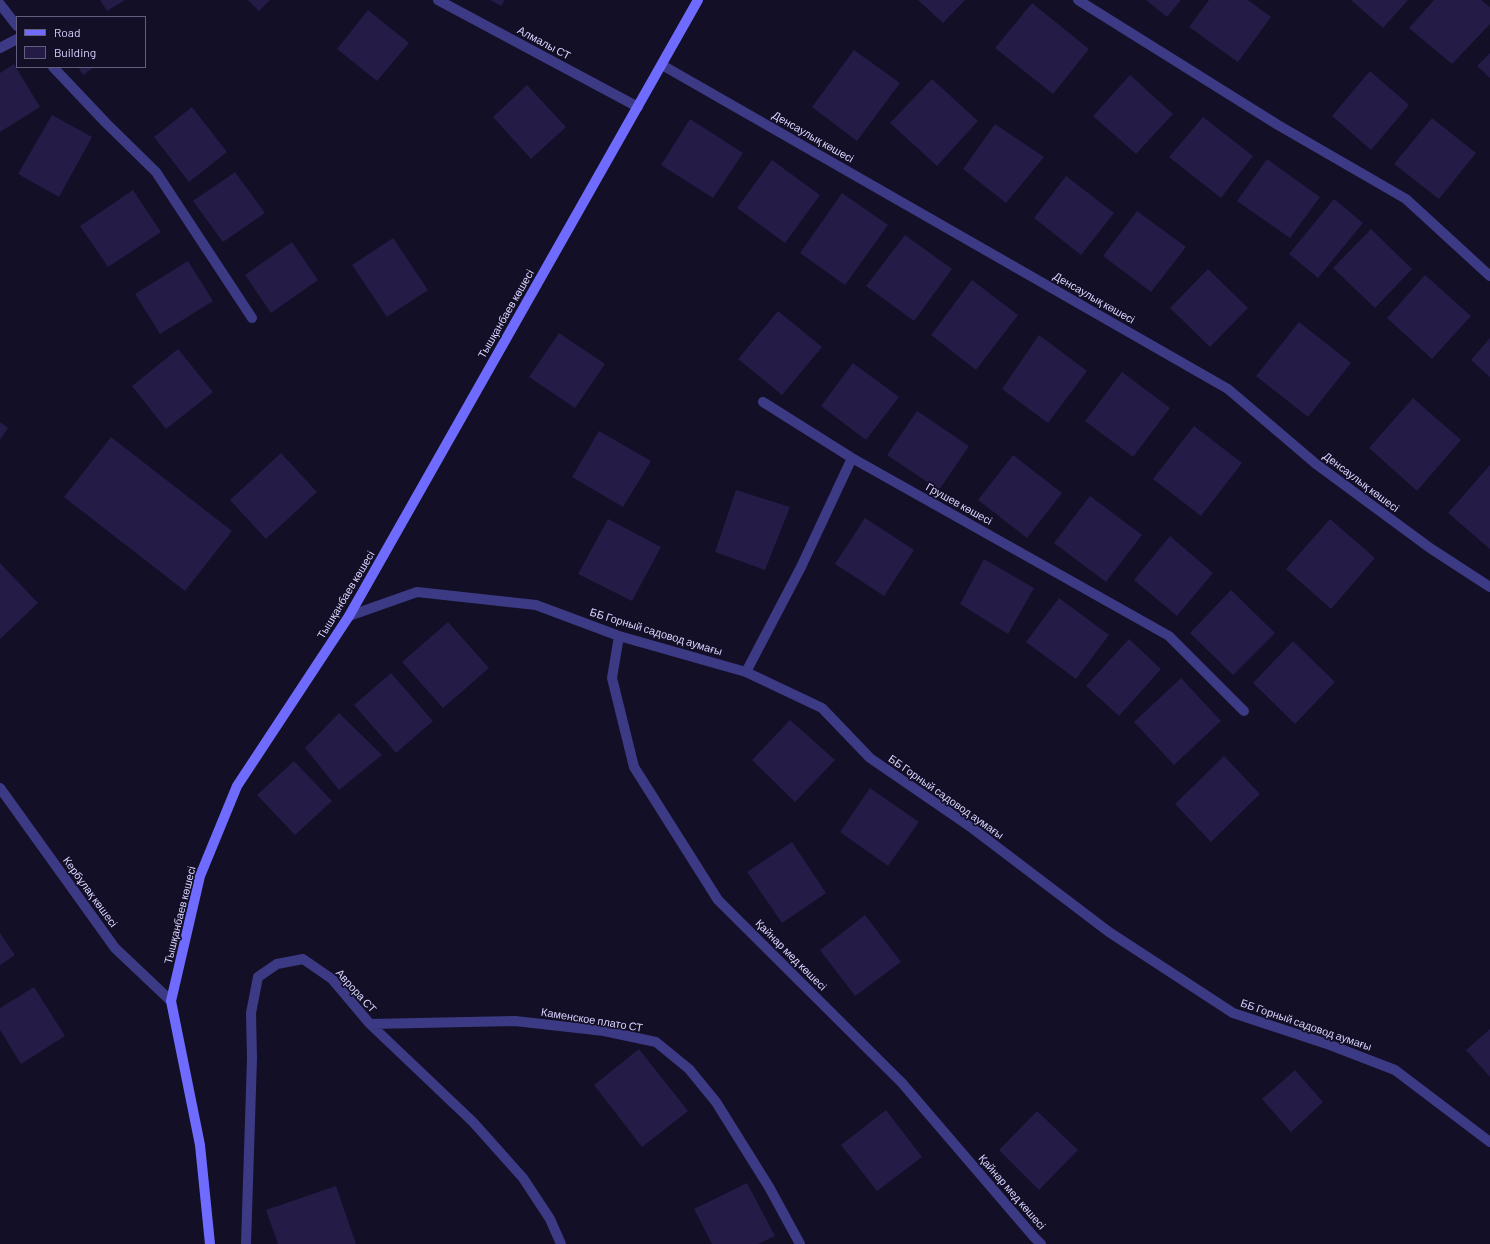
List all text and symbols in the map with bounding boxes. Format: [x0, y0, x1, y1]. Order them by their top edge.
legend [16, 16, 146, 68]
street label: Алмалы СТ [515, 23, 573, 63]
text: Road [54, 25, 81, 39]
text: Building [54, 45, 96, 59]
street label: Денсаулық көшесі [770, 108, 856, 166]
street label: Тышқанбаев көшесі [475, 267, 537, 361]
street label: Денсаулық көшесі [1051, 269, 1137, 327]
street label: Денсаулық көшесі [1320, 449, 1402, 515]
street label: Грушев көшесі [924, 480, 994, 528]
street label: Тышқанбаев көшесі [315, 549, 377, 641]
street label: ББ Горный садовод аумағы [588, 606, 724, 658]
street label: ББ Горный садовод аумағы [886, 752, 1006, 842]
street label: Кербұлақ көшесі [60, 854, 120, 930]
street label: Тышқанбаев көшесі [161, 865, 199, 965]
street label: Қайнар мед көшесі [753, 917, 829, 993]
street label: Аврора СТ [333, 966, 379, 1016]
street label: ББ Горный садовод аумағы [1239, 996, 1373, 1054]
street label: Каменское плато СТ [540, 1005, 644, 1035]
street label: Қайнар мед көшесі [976, 1152, 1048, 1232]

